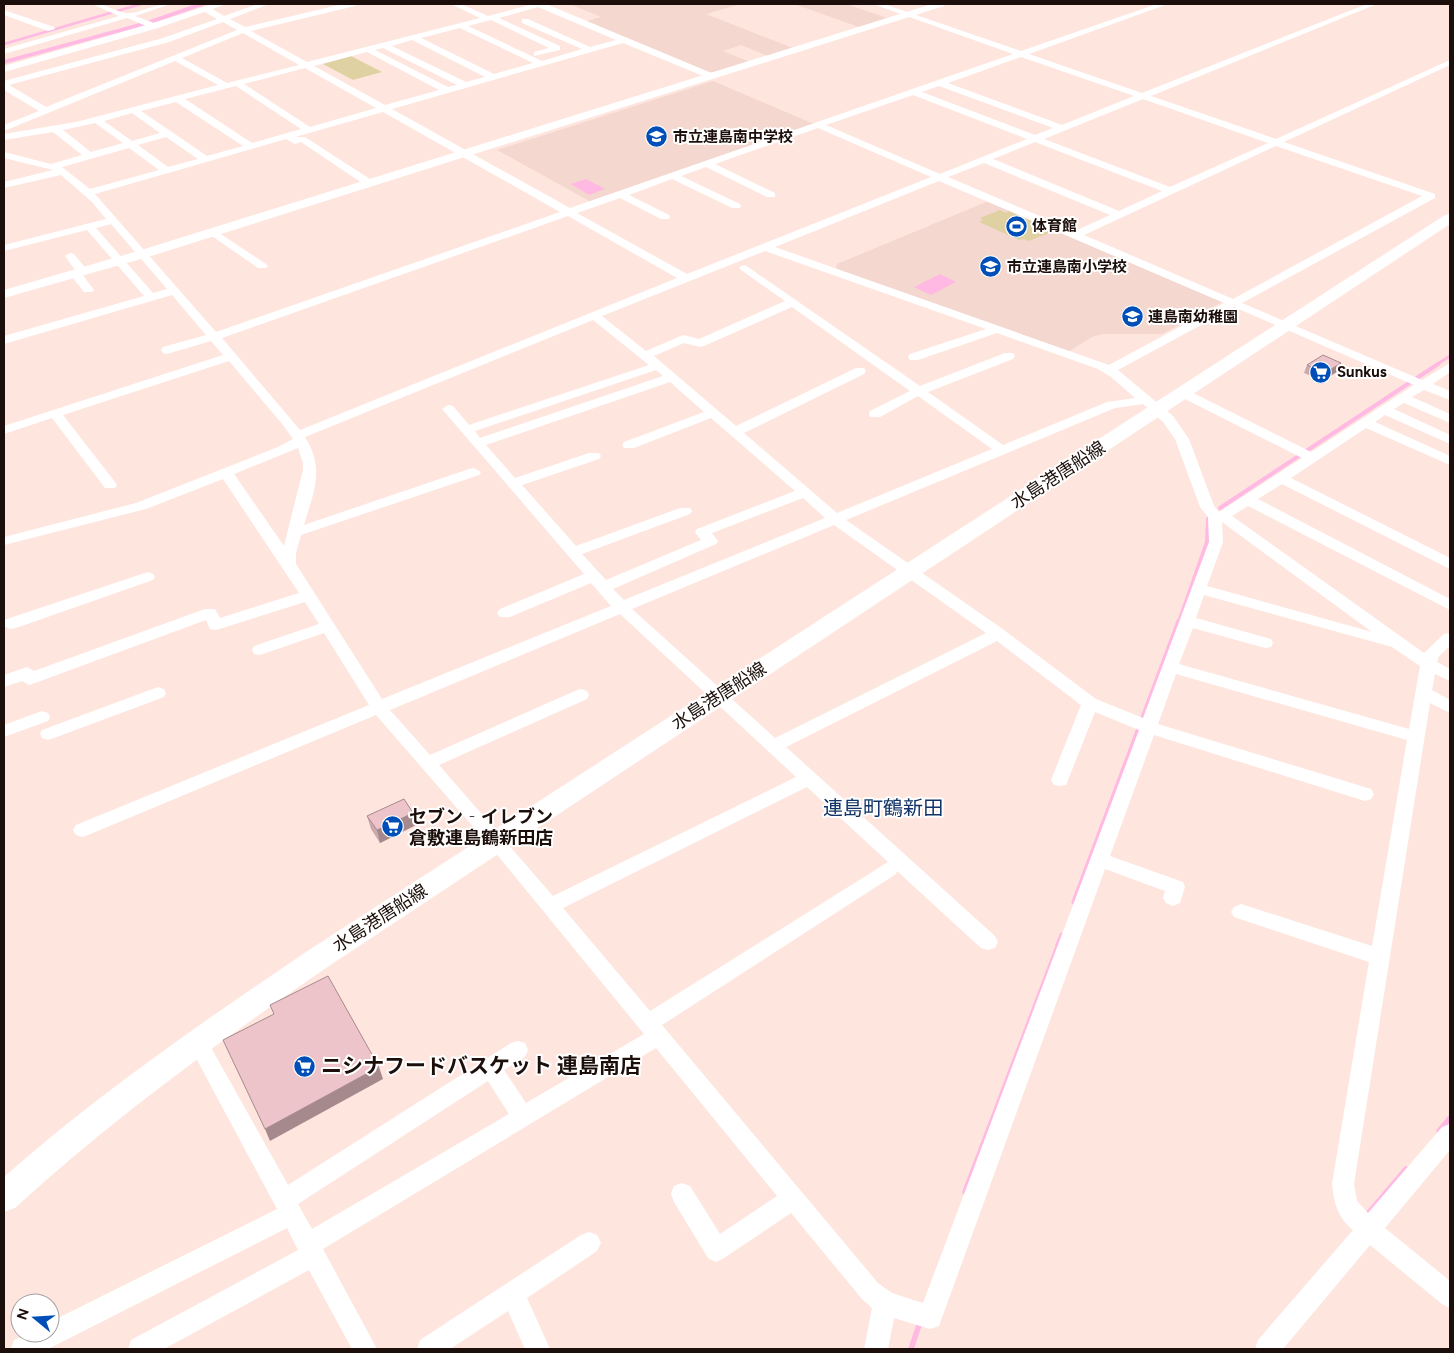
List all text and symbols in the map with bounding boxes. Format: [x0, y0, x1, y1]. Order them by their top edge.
school or university icon: 市立連島南中学校 [645, 125, 669, 149]
place label: 市立連島南中学校 [673, 128, 793, 146]
sports icon: 体育館 [1004, 214, 1028, 238]
place label: 体育館 [1032, 217, 1077, 235]
school or university icon: 市立連島南小学校 [979, 255, 1003, 279]
place label: 市立連島南小学校 [1007, 258, 1127, 276]
school or university icon: 連島南幼稚園 [1120, 305, 1144, 329]
place label: 連島南幼稚園 [1148, 308, 1238, 326]
supermarket icon: Sunkus [1309, 360, 1333, 384]
place label: Sunkus [1337, 363, 1387, 381]
street label: 水島港唐船線 [1007, 436, 1109, 514]
street label: 水島港唐船線 [668, 657, 770, 735]
district label: 連島町鶴新田 [823, 796, 943, 820]
place label: セブン‐イレブン 倉敷連島鶴新田店 [409, 806, 553, 849]
supermarket icon: セブン‐イレブン 倉敷連島鶴新田店 [381, 815, 405, 839]
street label: 水島港唐船線 [329, 879, 431, 957]
place label: ニシナフードバスケット 連島南店 [321, 1053, 641, 1078]
supermarket icon: ニシナフードバスケット 連島南店 [293, 1054, 317, 1078]
north arrow [10, 1293, 60, 1343]
text: N [13, 1306, 33, 1322]

